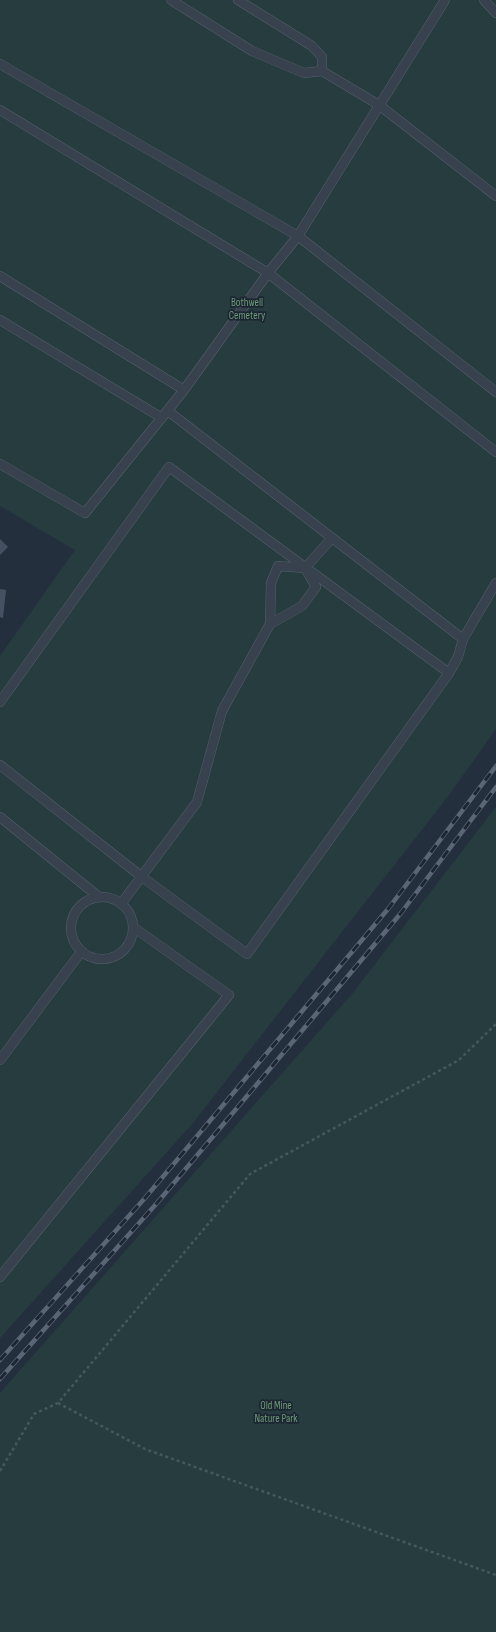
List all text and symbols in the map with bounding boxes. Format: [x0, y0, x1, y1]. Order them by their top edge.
park label: Bothwell Cemetery [229, 296, 265, 322]
park label: Old Mine Nature Park [254, 1399, 298, 1425]

